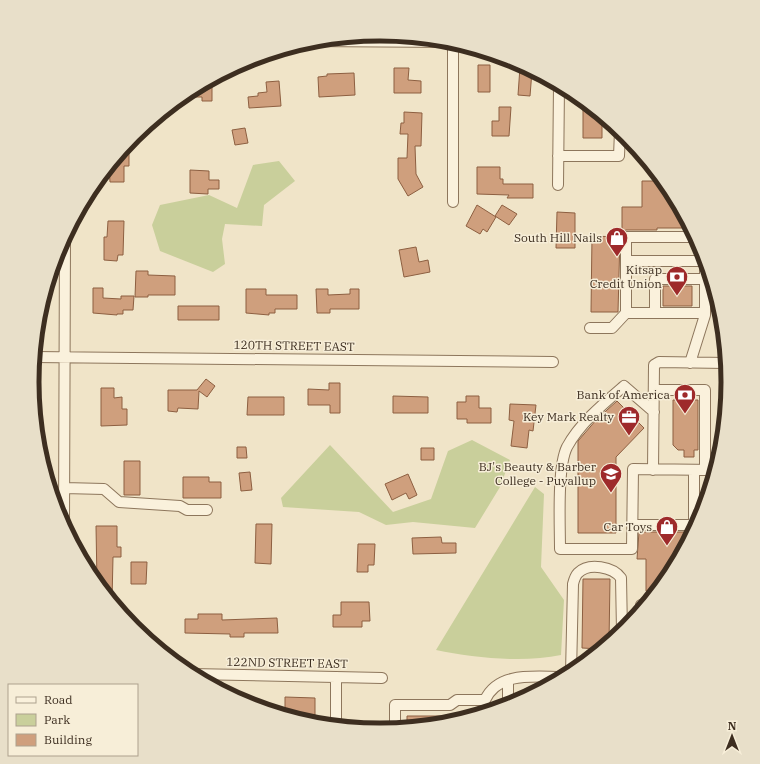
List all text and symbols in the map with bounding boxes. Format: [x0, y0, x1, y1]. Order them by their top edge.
shop icon: South Hill Nails [604, 225, 630, 258]
place label: South Hill Nails [514, 230, 602, 245]
place label: Kitsap Credit Union [590, 262, 662, 291]
bank icon: Kitsap Credit Union [664, 264, 690, 297]
street label: 120TH STREET EAST [233, 337, 355, 354]
bank icon: Bank of America [672, 382, 698, 415]
place label: Bank of America [576, 387, 670, 402]
office icon: Key Mark Realty [616, 404, 642, 437]
place label: Key Mark Realty [523, 409, 615, 424]
place label: BJ's Beauty & Barber College - Puyallup [479, 459, 597, 488]
school or university icon: BJ's Beauty & Barber College - Puyallup [598, 461, 624, 494]
shop icon: Car Toys [654, 514, 680, 547]
place label: Car Toys [604, 519, 652, 534]
street label: 122ND STREET EAST [226, 654, 348, 671]
legend [8, 684, 138, 756]
text: Road [44, 692, 73, 707]
text: Park [44, 712, 70, 727]
north arrow [712, 716, 752, 756]
text: N [728, 719, 737, 733]
text: Building [44, 732, 92, 747]

